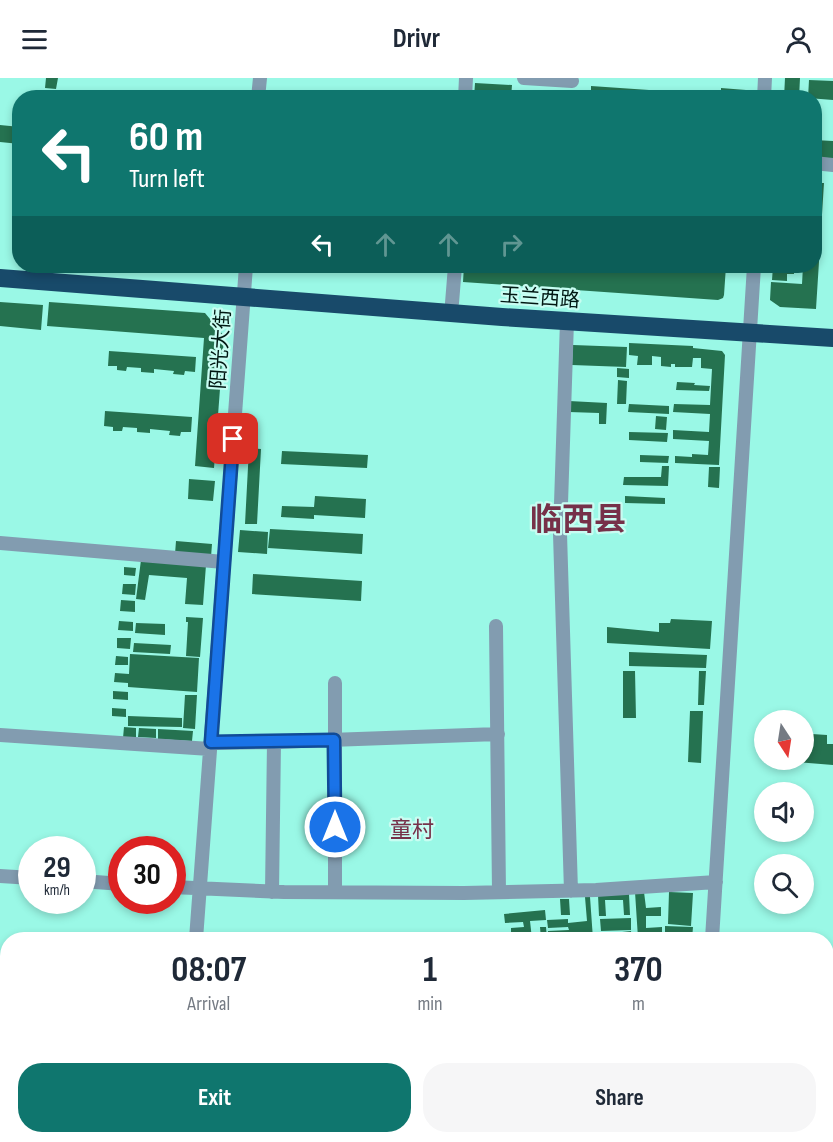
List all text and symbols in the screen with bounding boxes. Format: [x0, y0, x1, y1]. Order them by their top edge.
icon: menu [18, 23, 51, 56]
text: Drivr [393, 23, 440, 55]
icon: person [782, 23, 815, 56]
text: 60 m [129, 112, 203, 163]
icon: left [30, 114, 108, 192]
text: Turn left [129, 163, 205, 195]
icon: left [306, 228, 339, 261]
icon: ahead [369, 228, 402, 261]
icon: ahead [432, 228, 465, 261]
icon: right [495, 228, 528, 261]
street label: 玉兰西路 [499, 283, 581, 313]
street label: 阳光大街 [206, 308, 236, 390]
pin [207, 413, 258, 464]
icon: arrive [216, 422, 249, 455]
district label: 临西县 [530, 501, 626, 540]
north arrow [754, 710, 814, 770]
map controls [754, 710, 814, 914]
button: sound [754, 782, 814, 842]
position arrow [303, 795, 367, 859]
district label: 童村 [390, 817, 434, 844]
speed limit sign: 30 [108, 836, 186, 914]
text: 29 [43, 850, 71, 886]
button: search [754, 854, 814, 914]
text: km/h [44, 881, 70, 900]
text: 08:07 [171, 949, 246, 992]
text: 1 [423, 949, 437, 992]
text: 370 [614, 949, 663, 992]
text: Arrival [187, 992, 230, 1016]
text: min [418, 992, 443, 1016]
text: m [632, 992, 645, 1016]
button: Exit [18, 1063, 411, 1132]
button: Share [423, 1063, 816, 1132]

